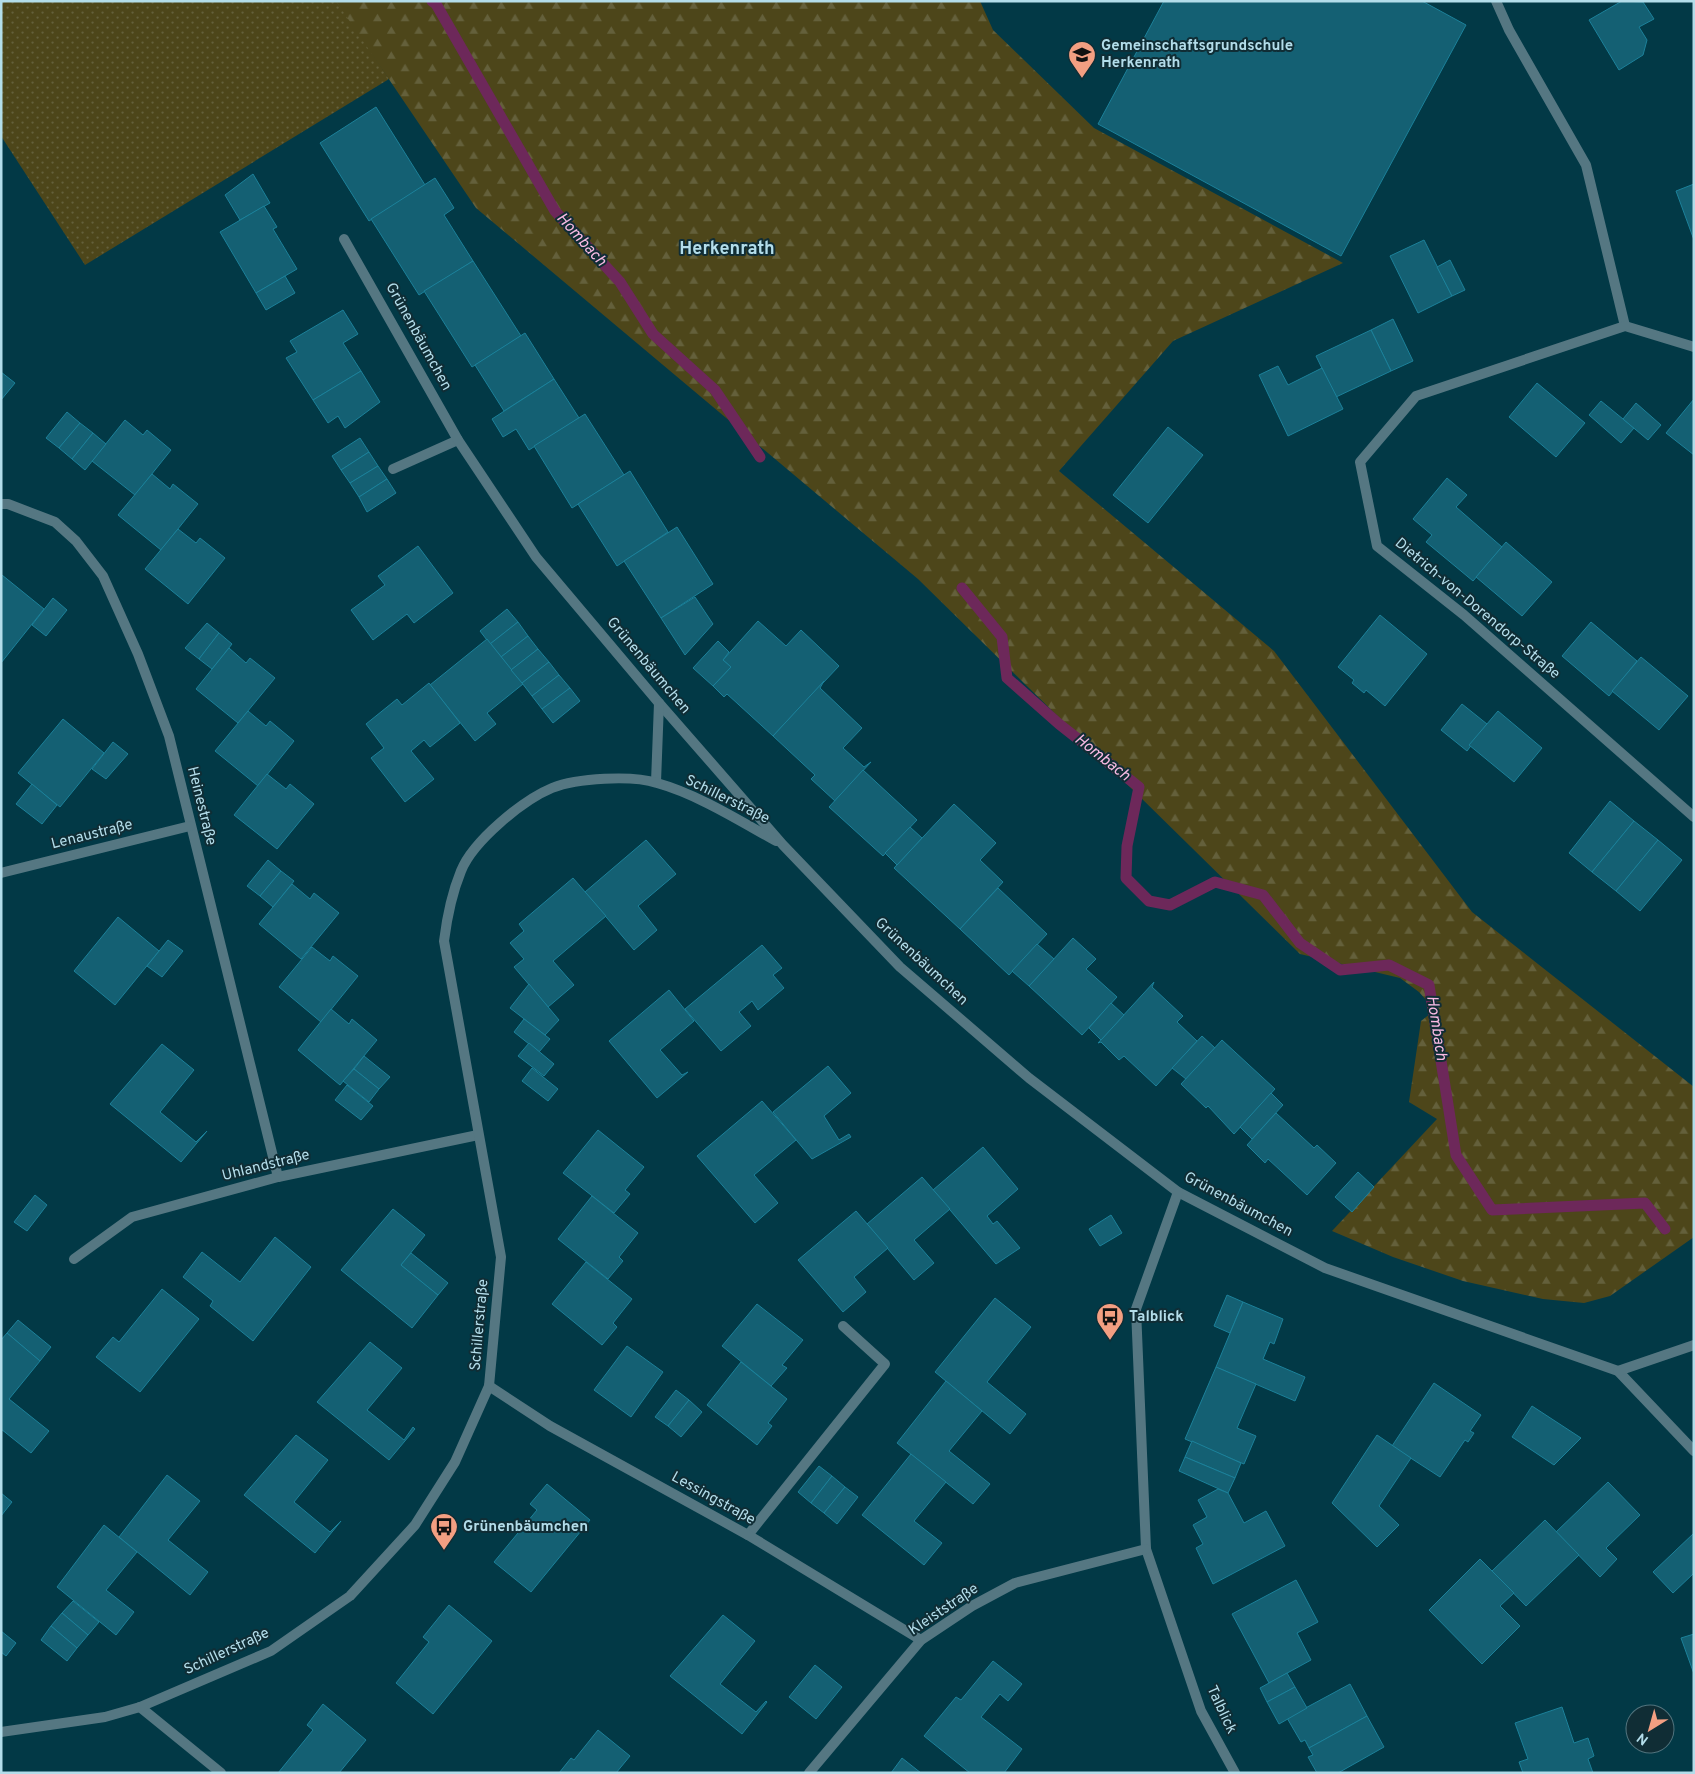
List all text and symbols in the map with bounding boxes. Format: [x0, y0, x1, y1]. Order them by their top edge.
place label: Gemeinschaftsgrundschule Herkenrath [1101, 37, 1293, 73]
school or university icon: Gemeinschaftsgrundschule Herkenrath [1067, 40, 1097, 79]
water label: Hombach [552, 209, 611, 271]
district label: Herkenrath [679, 238, 775, 261]
street label: Grünenbäumchen [380, 280, 456, 394]
street label: Dietrich-von-Dorendorp-Straße [1390, 534, 1564, 684]
street label: Grünenbäumchen [602, 614, 694, 718]
water label: Hombach [1070, 730, 1134, 786]
street label: Heinestraße [182, 765, 220, 847]
street label: Schillerstraße [682, 771, 772, 829]
street label: Lenaustraße [49, 816, 135, 854]
street label: Grünenbäumchen [870, 914, 972, 1010]
water label: Hombach [1421, 994, 1451, 1062]
street label: Uhlandstraße [220, 1146, 312, 1186]
street label: Grünenbäumchen [1180, 1168, 1296, 1242]
street label: Schillerstraße [467, 1278, 493, 1372]
bus stop icon: Talblick [1095, 1302, 1125, 1341]
place label: Talblick [1129, 1308, 1184, 1327]
street label: Lessingstraße [668, 1468, 758, 1530]
bus stop icon: Grünenbäumchen [429, 1512, 459, 1551]
place label: Grünenbäumchen [463, 1518, 588, 1537]
street label: Kleiststraße [906, 1580, 982, 1640]
street label: Schillerstraße [181, 1624, 273, 1680]
street label: Talblick [1202, 1683, 1240, 1737]
north arrow [1625, 1704, 1675, 1754]
text: N [1634, 1728, 1652, 1748]

